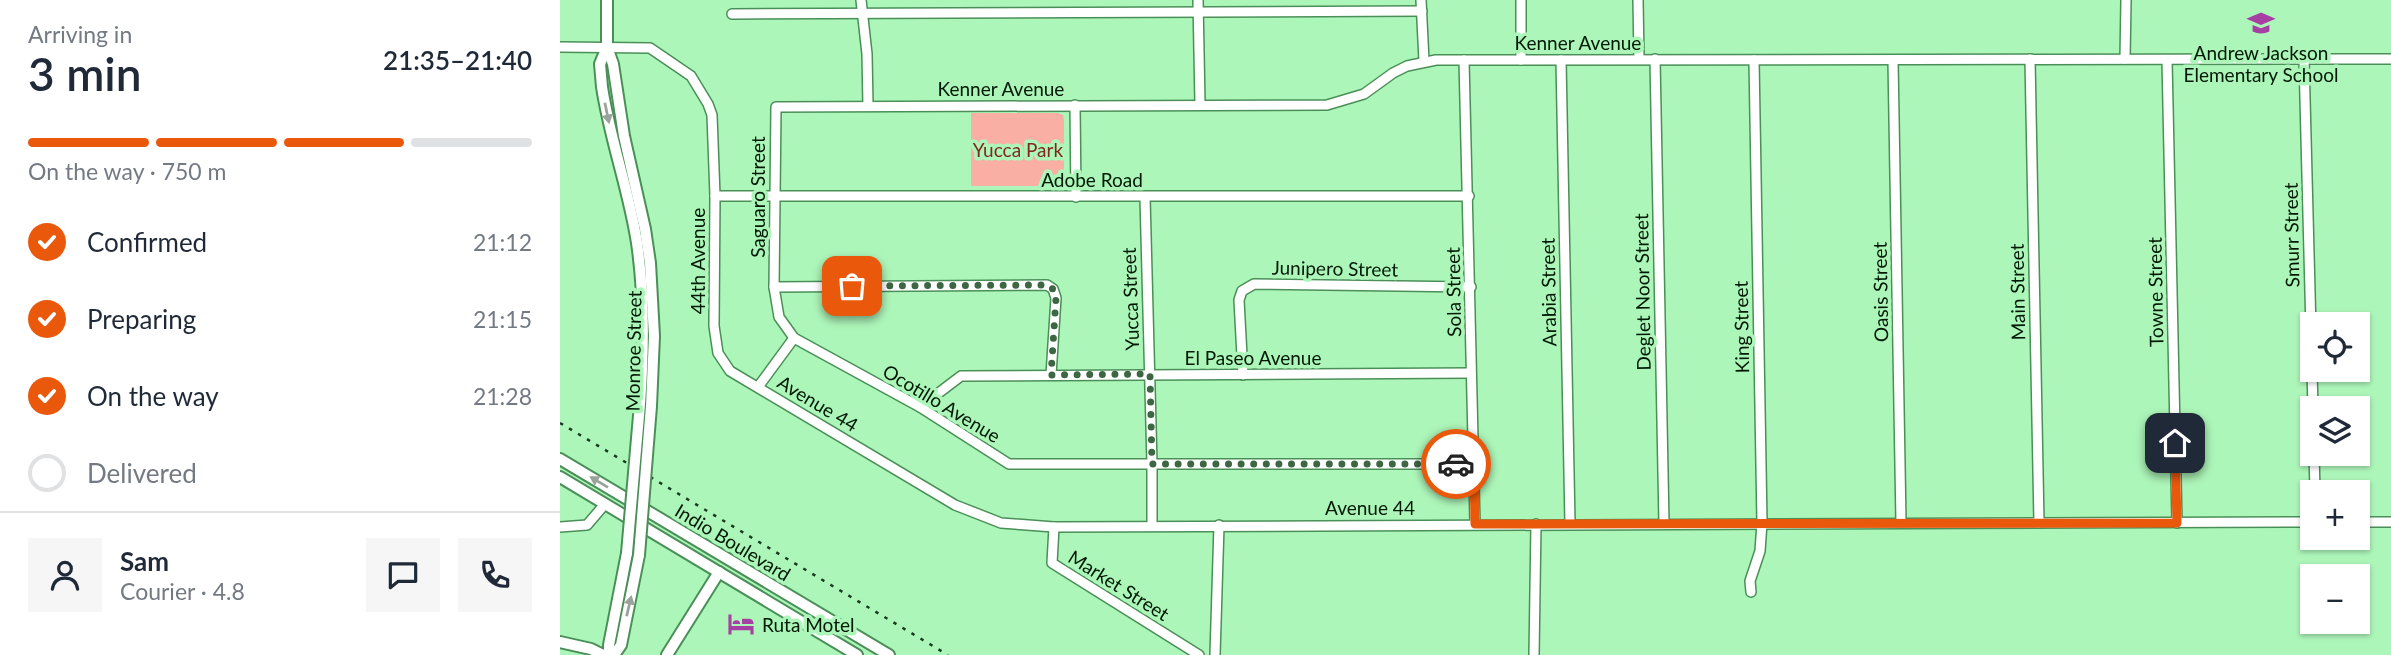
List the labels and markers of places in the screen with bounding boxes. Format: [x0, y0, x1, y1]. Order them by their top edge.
school or university icon: Andrew Jackson Elementary School [2246, 8, 2276, 38]
place label: Andrew Jackson Elementary School [2184, 41, 2338, 86]
pin [822, 256, 882, 316]
pin [2145, 413, 2205, 473]
hotel icon: Ruta Motel [726, 609, 756, 639]
place label: Ruta Motel [762, 613, 854, 636]

